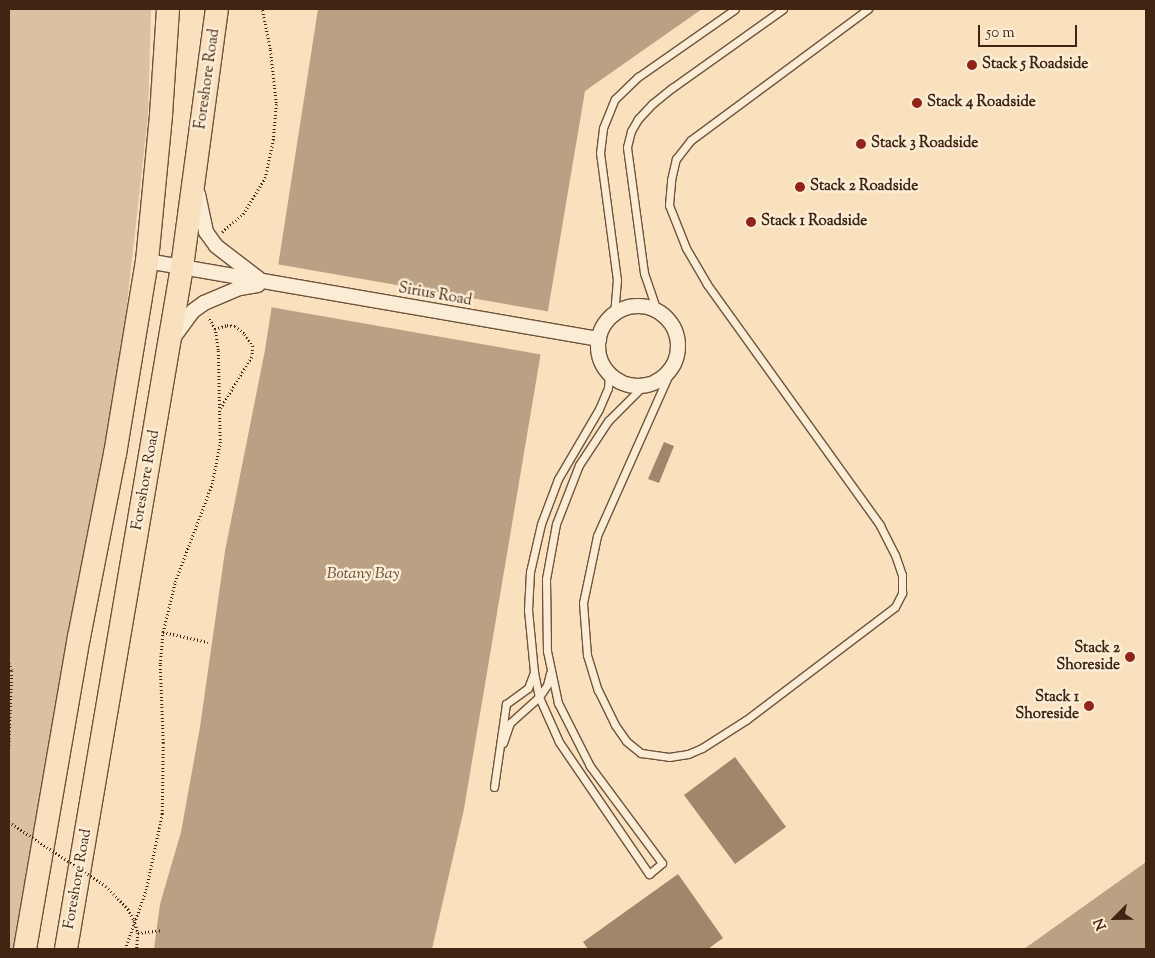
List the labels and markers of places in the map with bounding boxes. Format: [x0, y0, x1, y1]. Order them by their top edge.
place label: Stack 5 Roadside [982, 56, 1088, 74]
marker: Stack 5 Roadside [966, 59, 978, 71]
place label: Stack 4 Roadside [927, 94, 1036, 112]
marker: Stack 4 Roadside [911, 97, 923, 109]
place label: Stack 3 Roadside [871, 135, 978, 153]
marker: Stack 3 Roadside [855, 138, 867, 150]
place label: Stack 2 Roadside [810, 178, 918, 196]
marker: Stack 2 Roadside [794, 181, 806, 193]
place label: Stack 1 Roadside [761, 213, 867, 231]
marker: Stack 1 Roadside [745, 216, 757, 228]
place label: Stack 2 Shoreside [1056, 639, 1120, 674]
marker: Stack 2 Shoreside [1124, 651, 1136, 663]
place label: Stack 1 Shoreside [1015, 688, 1079, 723]
marker: Stack 1 Shoreside [1083, 700, 1095, 712]

